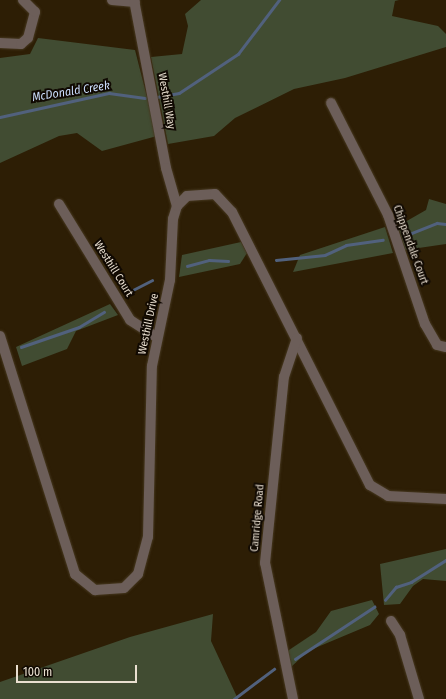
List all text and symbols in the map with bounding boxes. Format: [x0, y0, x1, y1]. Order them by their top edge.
street label: Westhill Way [155, 72, 177, 130]
water label: McDonald Creek [31, 79, 111, 105]
street label: Chippendale Court [390, 204, 430, 286]
street label: Westhill Court [91, 239, 135, 299]
street label: Westhill Drive [136, 292, 162, 356]
street label: Camridge Road [248, 484, 268, 552]
scale bar [18, 657, 139, 683]
text: 100 m [23, 665, 52, 679]

